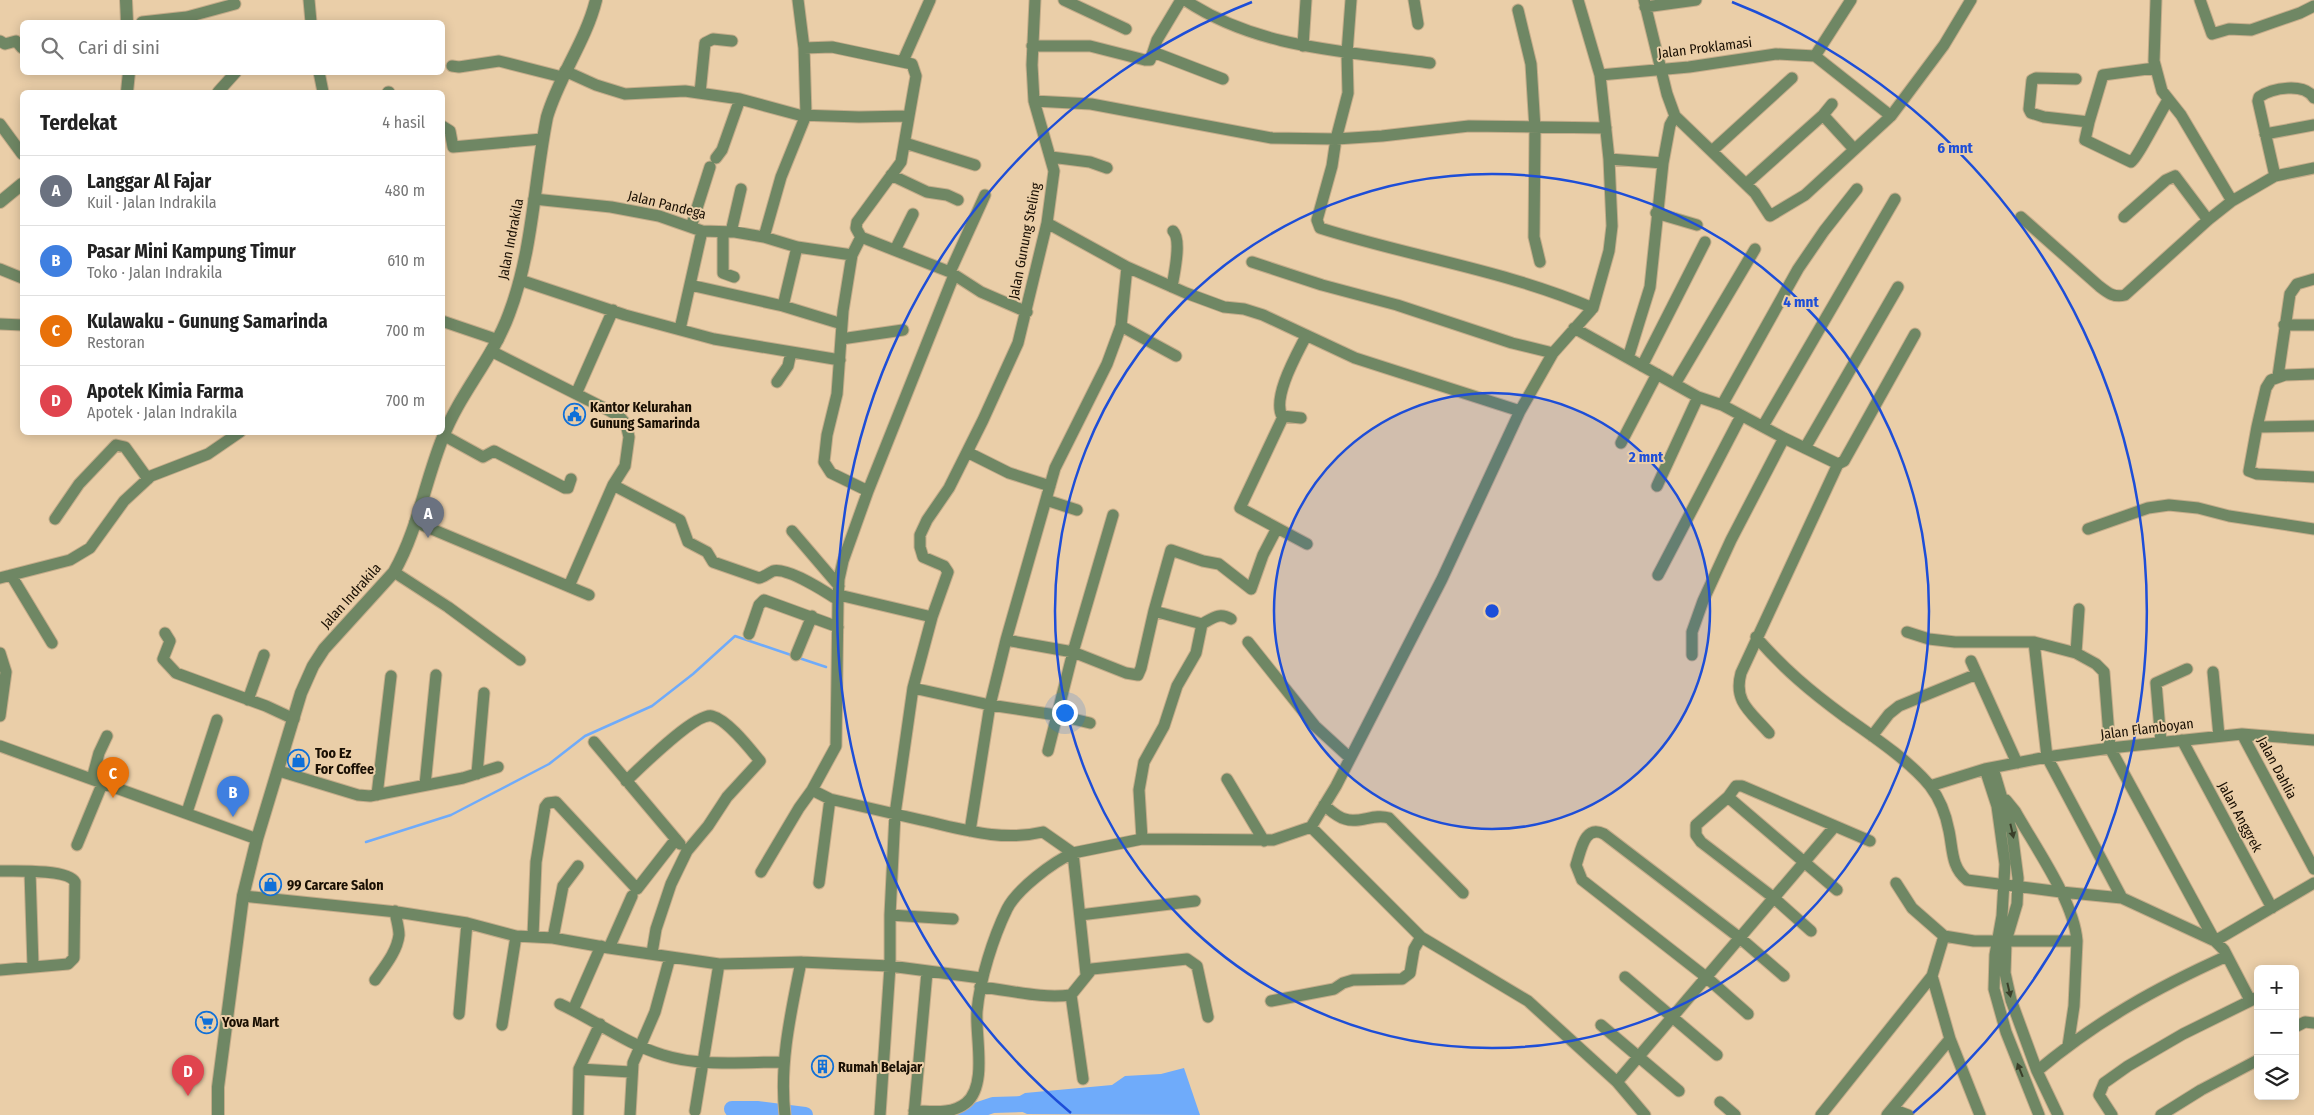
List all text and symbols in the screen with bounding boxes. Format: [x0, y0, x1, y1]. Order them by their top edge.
search box [20, 20, 445, 75]
icon: search [38, 34, 66, 62]
street label: Jalan Proklamasi [1657, 34, 1753, 62]
text: Cari di sini [78, 36, 160, 59]
text: Terdekat [40, 110, 117, 136]
text: 4 hasil [382, 113, 425, 132]
text: 6 mnt [1937, 139, 1973, 157]
text: Langgar Al Fajar [87, 170, 211, 193]
text: A [52, 181, 60, 200]
text: 480 m [385, 181, 425, 200]
street label: Jalan Gunung Steling [1005, 181, 1045, 301]
street label: Jalan Pandega [626, 187, 708, 223]
text: Kuil · Jalan Indrakila [87, 193, 217, 212]
street label: Jalan Indrakila [495, 197, 527, 281]
text: Pasar Mini Kampung Timur [87, 240, 296, 263]
text: B [52, 251, 60, 270]
text: 610 m [387, 251, 425, 270]
text: Toko · Jalan Indrakila [87, 263, 222, 282]
text: 4 mnt [1783, 293, 1819, 311]
text: Kulawaku - Gunung Samarinda [87, 310, 328, 333]
text: C [52, 321, 60, 340]
text: 700 m [386, 321, 425, 340]
text: Restoran [87, 333, 145, 352]
text: Apotek Kimia Farma [87, 380, 244, 403]
text: D [51, 391, 61, 410]
text: 700 m [386, 391, 425, 410]
place label: Kantor Kelurahan Gunung Samarinda [590, 399, 700, 432]
text: Apotek · Jalan Indrakila [87, 403, 237, 422]
public building icon: Kantor Kelurahan Gunung Samarinda [562, 403, 586, 427]
text: 2 mnt [1628, 448, 1664, 466]
pin: A [412, 497, 444, 538]
street label: Jalan Indrakila [317, 560, 385, 632]
centre of rings [1483, 602, 1501, 620]
your location [1052, 700, 1078, 726]
street label: Jalan Flamboyan [2099, 715, 2195, 743]
street label: Jalan Dahlia [2254, 734, 2301, 802]
place label: Too Ez For Coffee [315, 745, 374, 778]
shop icon: Too Ez For Coffee [287, 749, 311, 773]
pin: C [97, 757, 129, 798]
pin: B [217, 776, 249, 817]
street label: Jalan Anggrek [2214, 779, 2266, 856]
one-way arrow [2008, 824, 2016, 839]
shop icon: 99 Carcare Salon [259, 873, 283, 897]
place label: 99 Carcare Salon [287, 877, 384, 894]
map controls [2254, 965, 2299, 1100]
button: + [2254, 965, 2299, 1010]
one-way arrow [2005, 982, 2013, 997]
supermarket icon: Yova Mart [194, 1010, 218, 1034]
button: − [2254, 1010, 2299, 1055]
place label: Yova Mart [221, 1014, 280, 1031]
pin: D [172, 1055, 204, 1096]
building icon: Rumah Belajar [810, 1055, 834, 1079]
button: layers [2254, 1055, 2299, 1100]
place label: Rumah Belajar [838, 1059, 923, 1076]
one-way arrow [2016, 1063, 2024, 1077]

